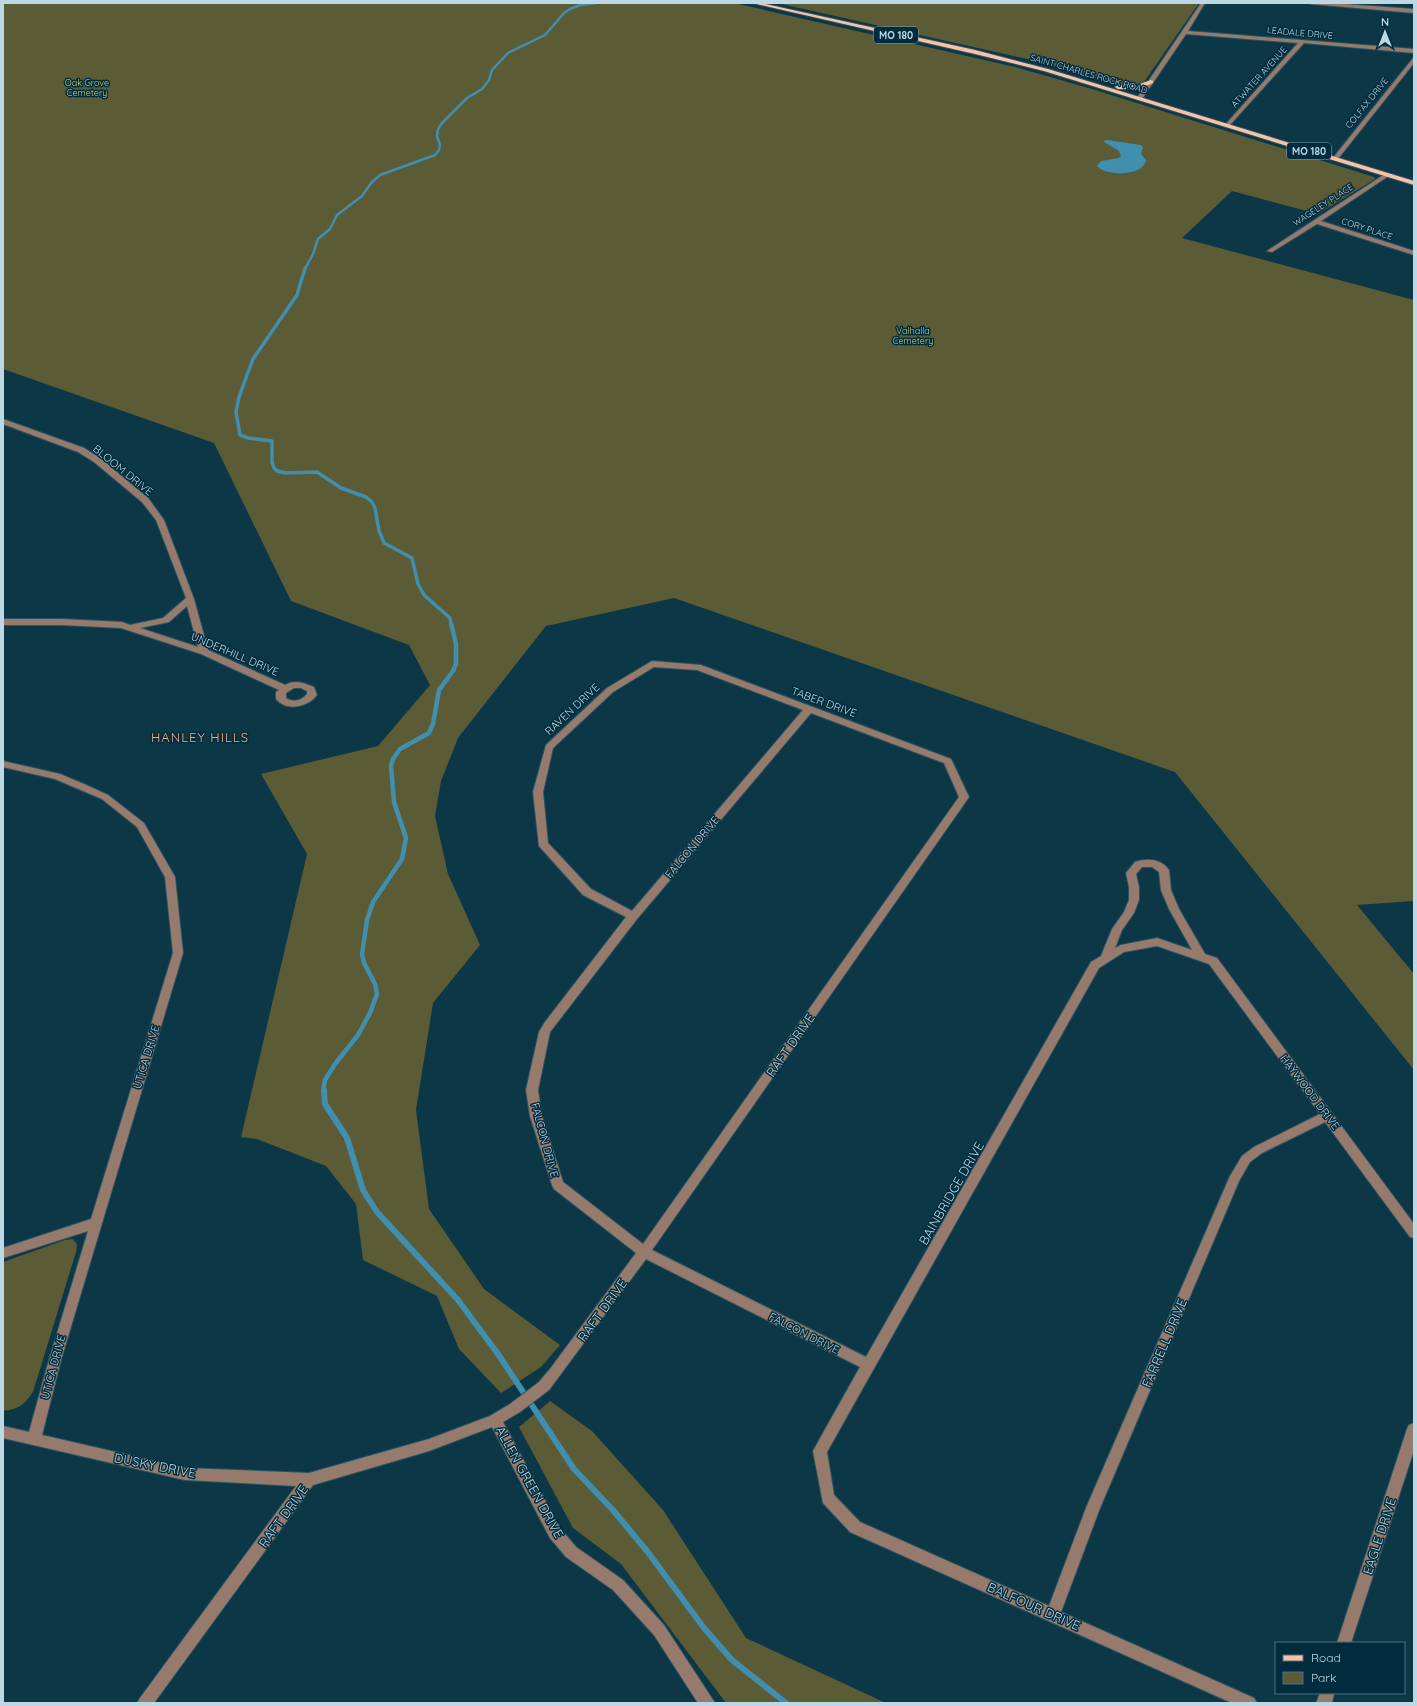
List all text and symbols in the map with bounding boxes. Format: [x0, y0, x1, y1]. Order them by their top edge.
north arrow [1365, 12, 1405, 52]
text: N [1381, 15, 1389, 29]
street label: LEADALE DRIVE [1267, 24, 1333, 41]
road number: MO 180 [874, 27, 918, 43]
street label: ATWATER AVENUE [1228, 44, 1289, 109]
street label: SAINT CHARLES ROCK ROAD [1029, 51, 1150, 96]
street label: COLFAX DRIVE [1343, 75, 1390, 130]
park label: Oak Grove Cemetery [65, 77, 109, 98]
road number: MO 180 [1287, 143, 1331, 159]
street label: WAGELEY PLACE [1290, 181, 1355, 228]
street label: CORY PLACE [1340, 215, 1394, 242]
park label: Valhalla Cemetery [893, 325, 933, 346]
street label: BLOOM DRIVE [90, 441, 156, 499]
street label: UNDERHILL DRIVE [189, 629, 281, 679]
street label: RAVEN DRIVE [542, 680, 602, 738]
street label: TABER DRIVE [789, 684, 859, 720]
district label: HANLEY HILLS [151, 729, 249, 745]
street label: FALCON DRIVE [662, 813, 722, 881]
street label: RAFT DRIVE [762, 1010, 818, 1080]
street label: UTICA DRIVE [130, 1023, 162, 1091]
street label: HAYWOOD DRIVE [1277, 1052, 1343, 1132]
street label: FALCON DRIVE [528, 1101, 562, 1179]
street label: BAINBRIDGE DRIVE [915, 1138, 987, 1248]
street label: RAFT DRIVE [574, 1276, 630, 1344]
street label: FARRELL DRIVE [1138, 1296, 1190, 1390]
street label: FALCON DRIVE [767, 1309, 841, 1357]
street label: UTICA DRIVE [38, 1333, 68, 1401]
street label: ALLEN GREEN DRIVE [493, 1423, 567, 1541]
street label: DUSKY DRIVE [113, 1449, 197, 1481]
street label: RAFT DRIVE [255, 1482, 311, 1550]
street label: EAGLE DRIVE [1359, 1496, 1399, 1576]
street label: BALFOUR DRIVE [985, 1578, 1083, 1634]
legend [1275, 1642, 1405, 1694]
text: Road [1311, 1650, 1341, 1665]
text: Park [1311, 1670, 1336, 1685]

